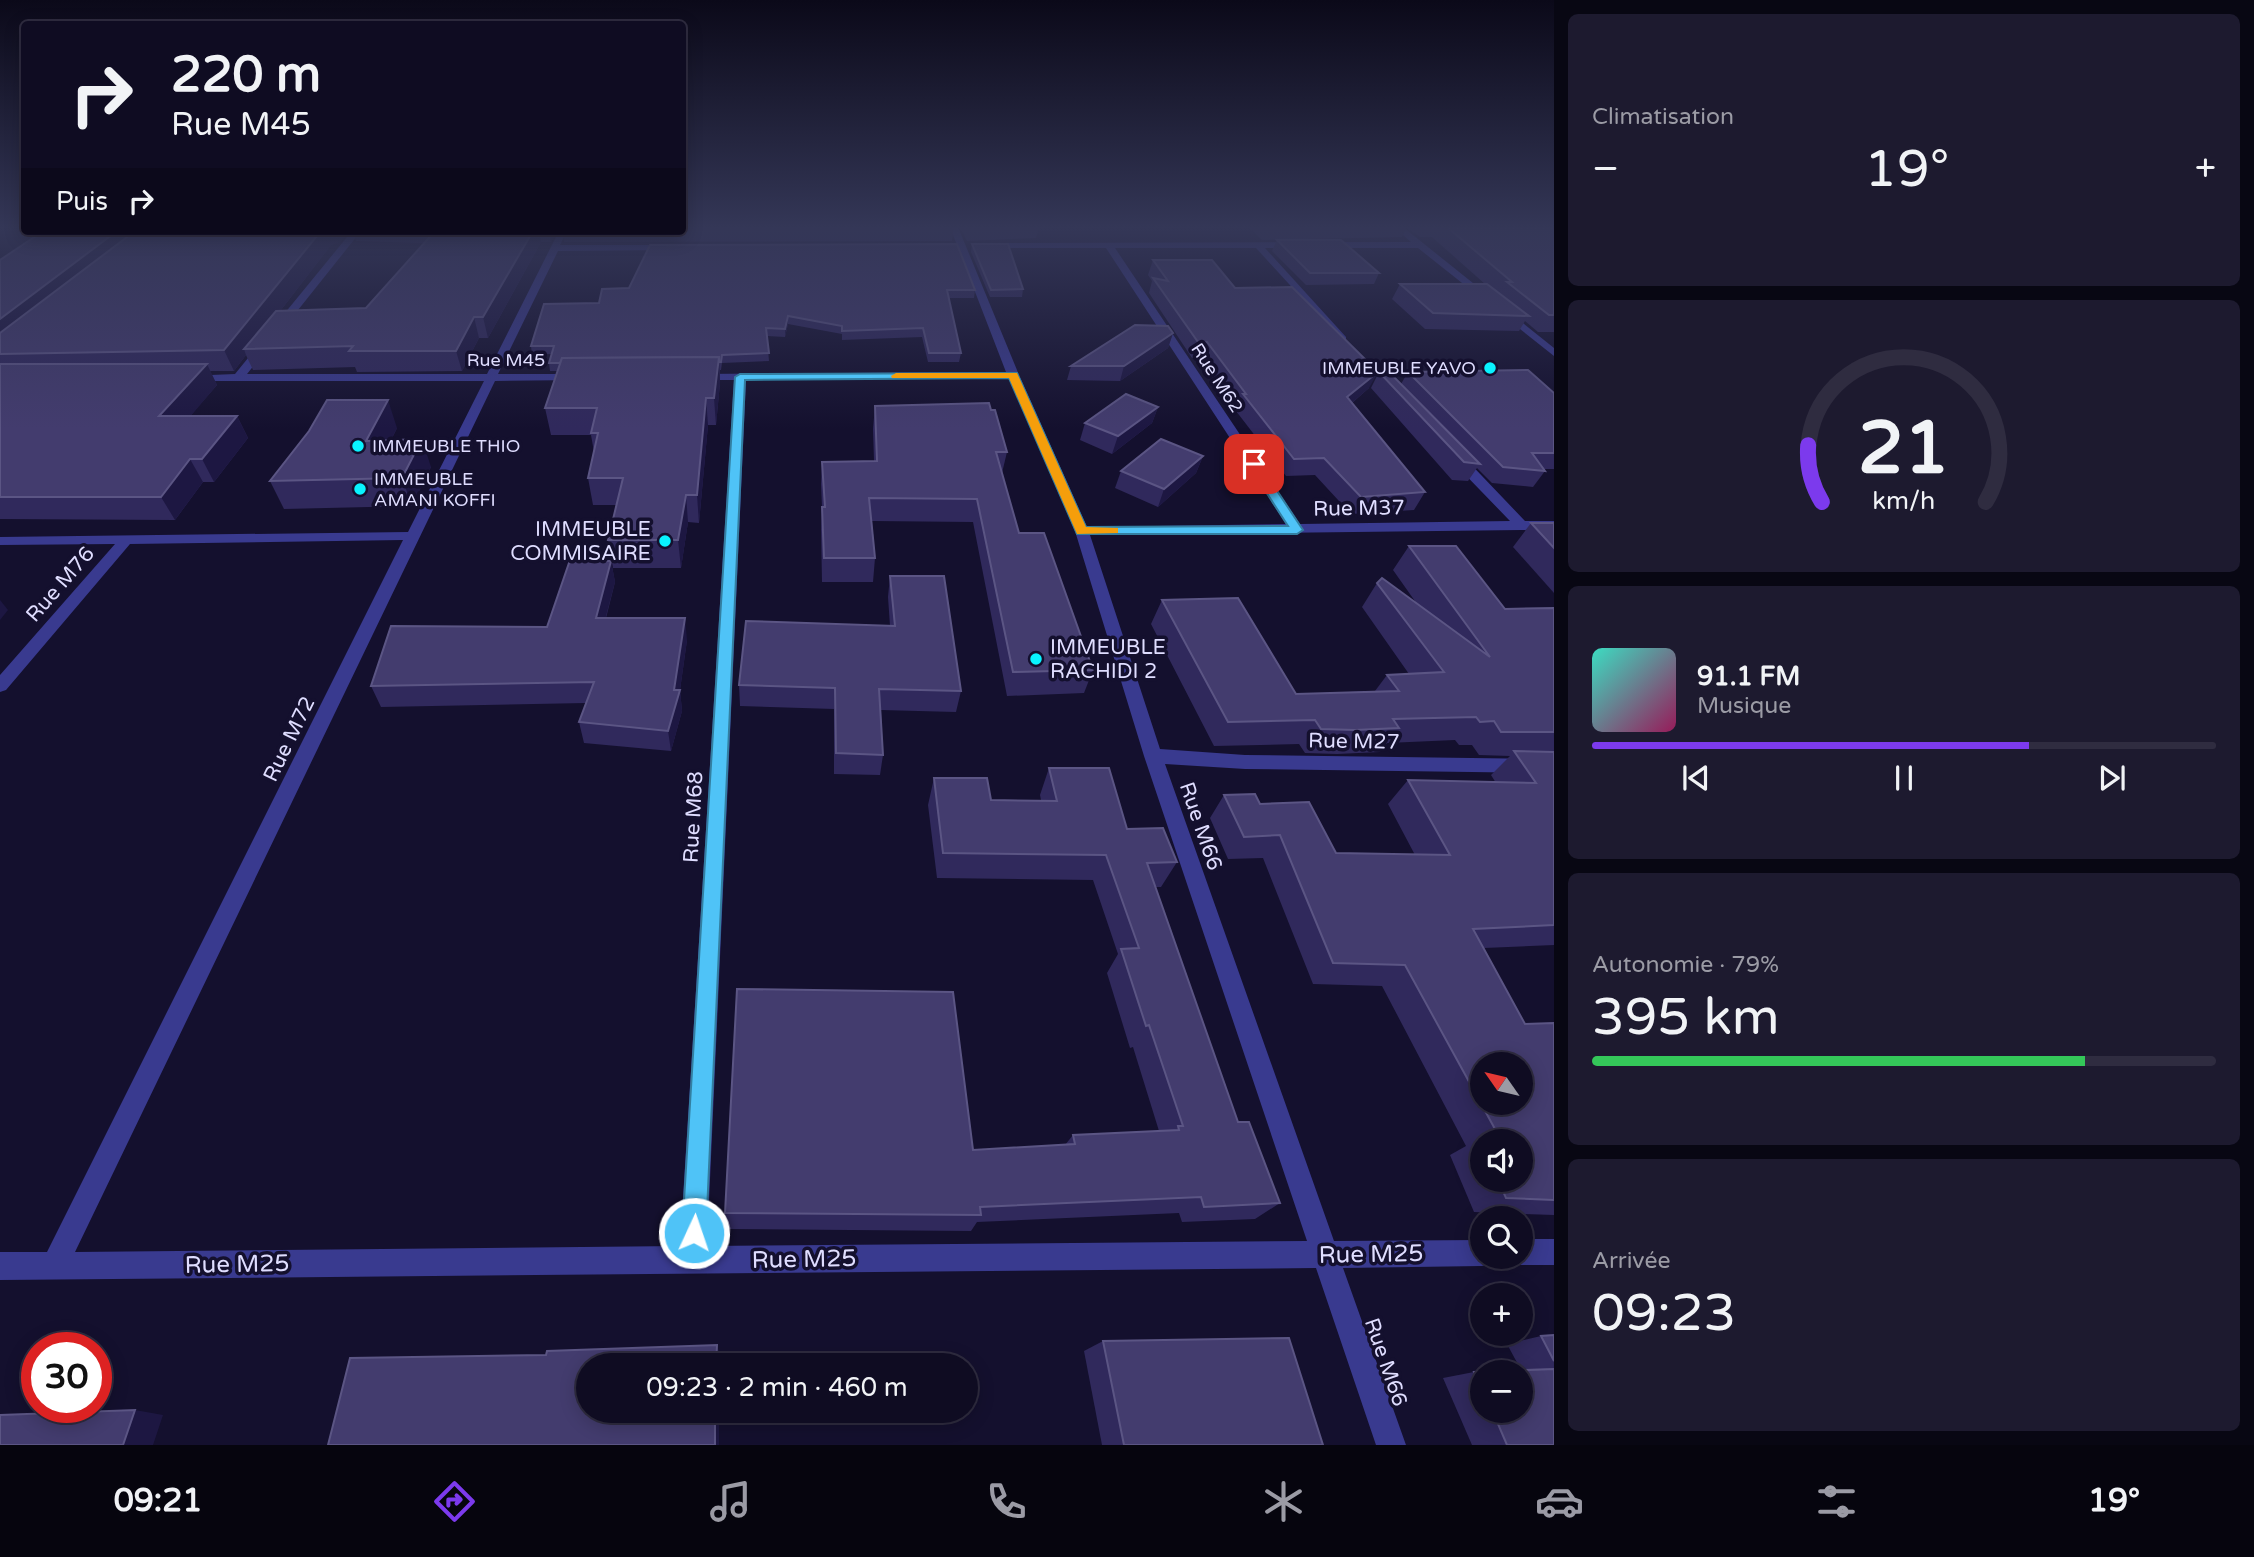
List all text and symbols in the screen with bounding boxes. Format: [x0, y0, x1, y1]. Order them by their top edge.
text: 220 m [171, 46, 321, 105]
icon: right [56, 49, 147, 140]
text: Climatisation [1592, 103, 1734, 131]
text: Rue M45 [171, 106, 311, 144]
text: 19° [1864, 138, 1949, 201]
text: − [1592, 146, 1619, 192]
text: + [2195, 146, 2216, 192]
icon: right [122, 182, 160, 220]
text: Puis [56, 186, 108, 217]
street label: Rue M62 [1186, 339, 1248, 417]
street label: Rue M45 [467, 349, 545, 371]
place label: IMMEUBLE YAVO [1322, 357, 1476, 379]
marker: IMMEUBLE YAVO [1482, 360, 1498, 376]
text: 21 [1858, 406, 1950, 494]
pin [1224, 434, 1284, 494]
place label: IMMEUBLE THIO [372, 435, 520, 457]
marker: IMMEUBLE THIO [350, 438, 366, 454]
icon: arrive [1235, 445, 1273, 483]
place label: IMMEUBLE AMANI KOFFI [374, 468, 496, 511]
marker: IMMEUBLE AMANI KOFFI [352, 481, 368, 497]
text: km/h [1873, 486, 1935, 516]
street label: Rue M37 [1313, 495, 1405, 522]
place label: IMMEUBLE COMMISAIRE [510, 517, 651, 566]
marker: IMMEUBLE COMMISAIRE [657, 533, 673, 549]
street label: Rue M76 [21, 542, 100, 627]
place label: IMMEUBLE RACHIDI 2 [1050, 635, 1166, 684]
marker: IMMEUBLE RACHIDI 2 [1028, 651, 1044, 667]
text: 91.1 FM [1697, 661, 1800, 692]
text: Musique [1697, 692, 1791, 720]
street label: Rue M72 [258, 693, 321, 786]
street label: Rue M27 [1308, 728, 1400, 755]
icon: previous [1677, 759, 1715, 797]
icon: pause [1885, 759, 1923, 797]
icon: next [2093, 759, 2131, 797]
street label: Rue M68 [679, 771, 708, 863]
street label: Rue M66 [1174, 779, 1227, 874]
text: Autonomie · 79% [1592, 951, 1779, 979]
text: 395 km [1592, 986, 1780, 1049]
north arrow [1470, 1052, 1533, 1115]
map controls [1470, 1052, 1533, 1423]
button: sound [1470, 1129, 1533, 1192]
position arrow [657, 1196, 731, 1270]
button: search [1470, 1206, 1533, 1269]
street label: Rue M25 [1318, 1239, 1424, 1270]
street label: Rue M25 [751, 1244, 857, 1275]
text: Arrivée [1592, 1247, 1670, 1275]
street label: Rue M25 [184, 1249, 290, 1280]
text: 09:23 [1592, 1282, 1736, 1345]
button: + [1470, 1283, 1533, 1346]
street label: Rue M66 [1359, 1315, 1412, 1410]
speed limit sign: 30 [21, 1332, 112, 1423]
button: − [1470, 1360, 1533, 1423]
text: 09:23 · 2 min · 460 m [646, 1372, 908, 1403]
icon: directions [430, 1477, 479, 1526]
icon: music [706, 1477, 755, 1526]
icon: phone [982, 1477, 1031, 1526]
icon: climate [1259, 1477, 1308, 1526]
icon: car [1535, 1477, 1584, 1526]
icon: filters [1812, 1477, 1861, 1526]
text: 09:21 [114, 1482, 202, 1520]
text: 19° [2088, 1482, 2140, 1520]

